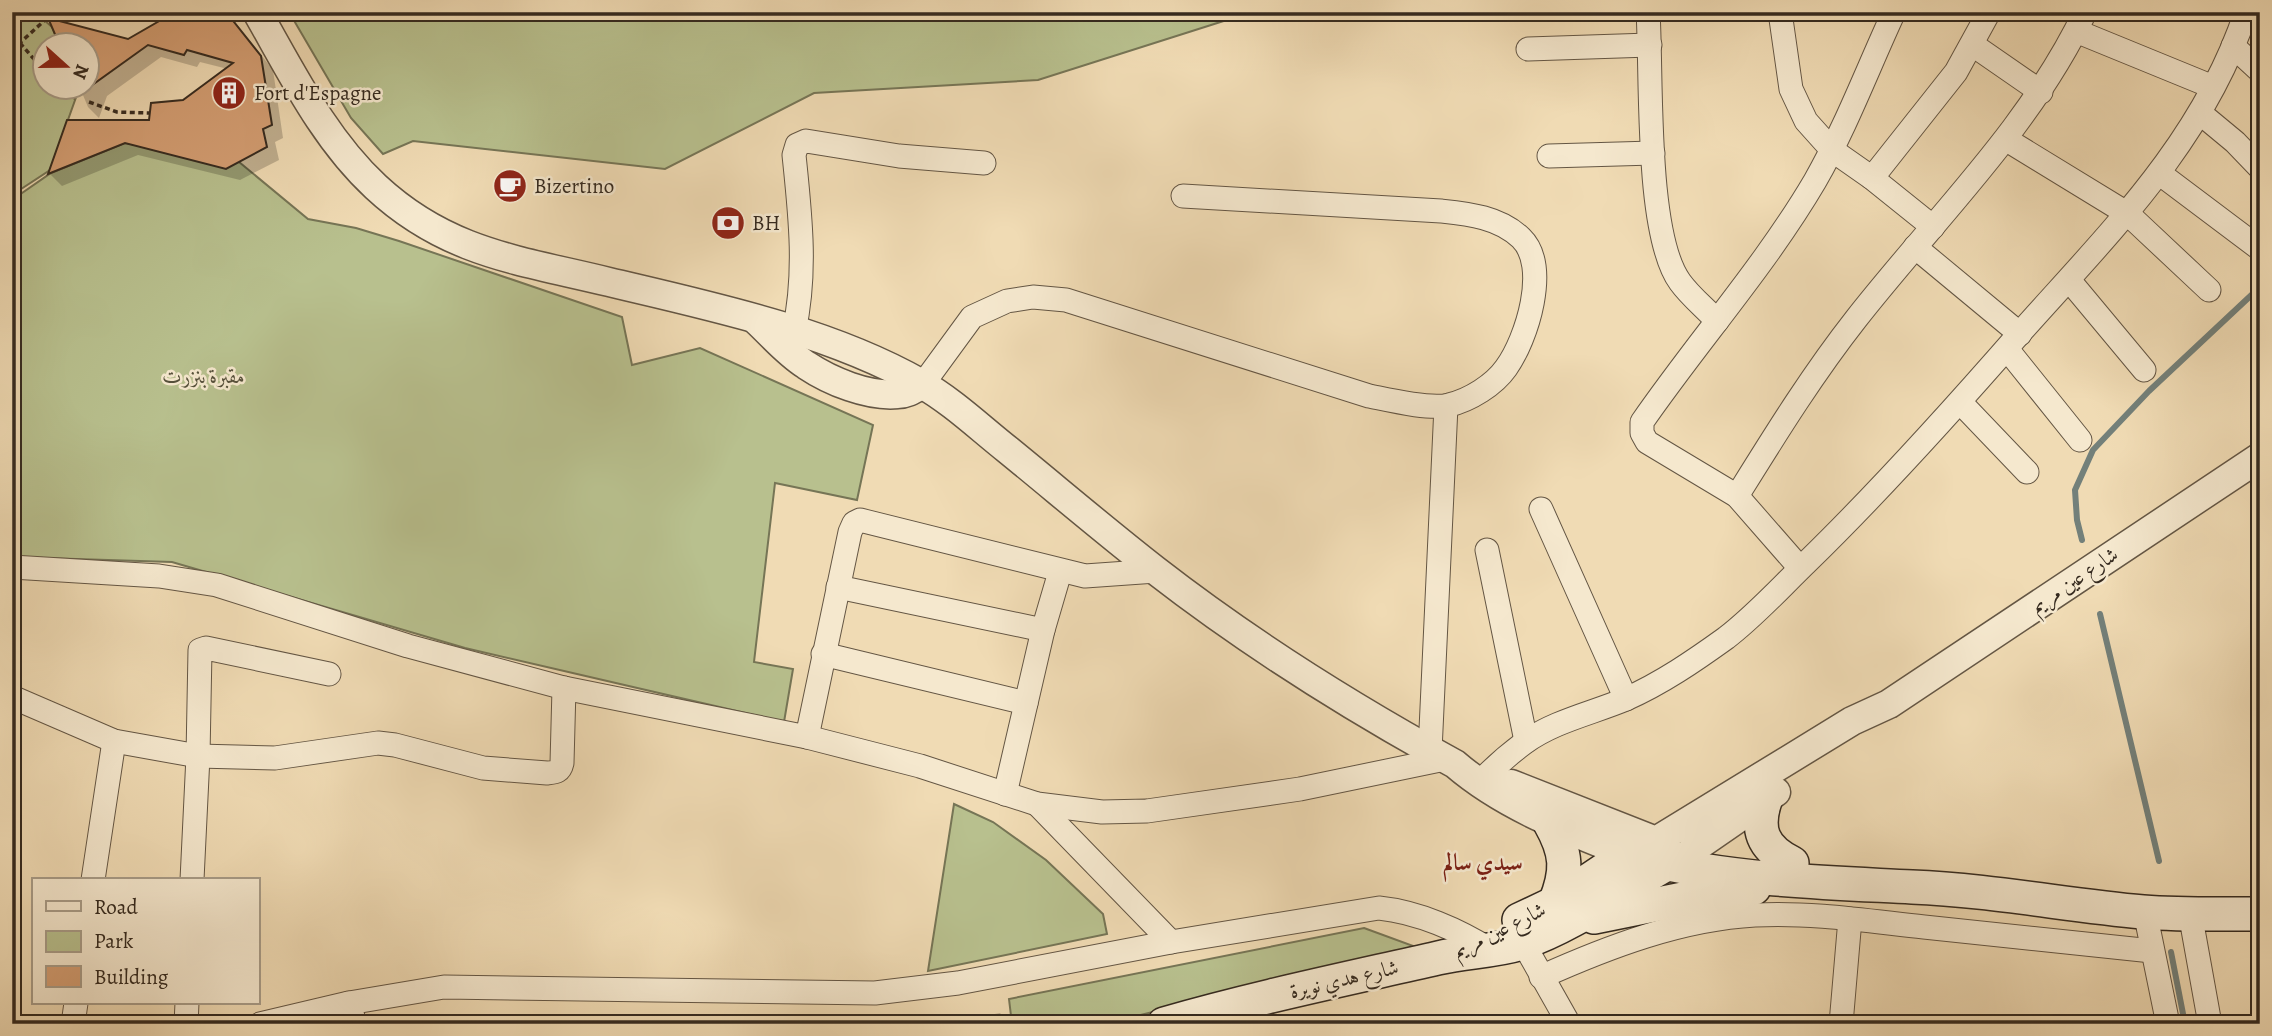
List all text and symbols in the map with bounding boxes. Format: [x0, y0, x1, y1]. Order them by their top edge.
north arrow [32, 32, 102, 102]
text: N [66, 61, 96, 83]
building icon: Fort d'Espagne [210, 74, 248, 112]
place label: Fort d'Espagne [254, 79, 382, 107]
cafe icon: Bizertino [491, 167, 529, 205]
place label: Bizertino [534, 172, 614, 200]
bank icon: BH [709, 204, 747, 242]
place label: BH [752, 209, 780, 237]
park label: مقبرة بنزرت [163, 362, 245, 390]
street label: شارع عين مريم [2025, 540, 2126, 623]
district label: سيدي سالم [1443, 847, 1523, 882]
legend [32, 878, 259, 1004]
text: Road [94, 893, 138, 921]
street label: شارع عين مريم [1448, 895, 1552, 968]
text: Park [94, 927, 134, 955]
street label: شارع هدي نويرة [1287, 953, 1402, 1009]
text: Building [94, 963, 169, 991]

